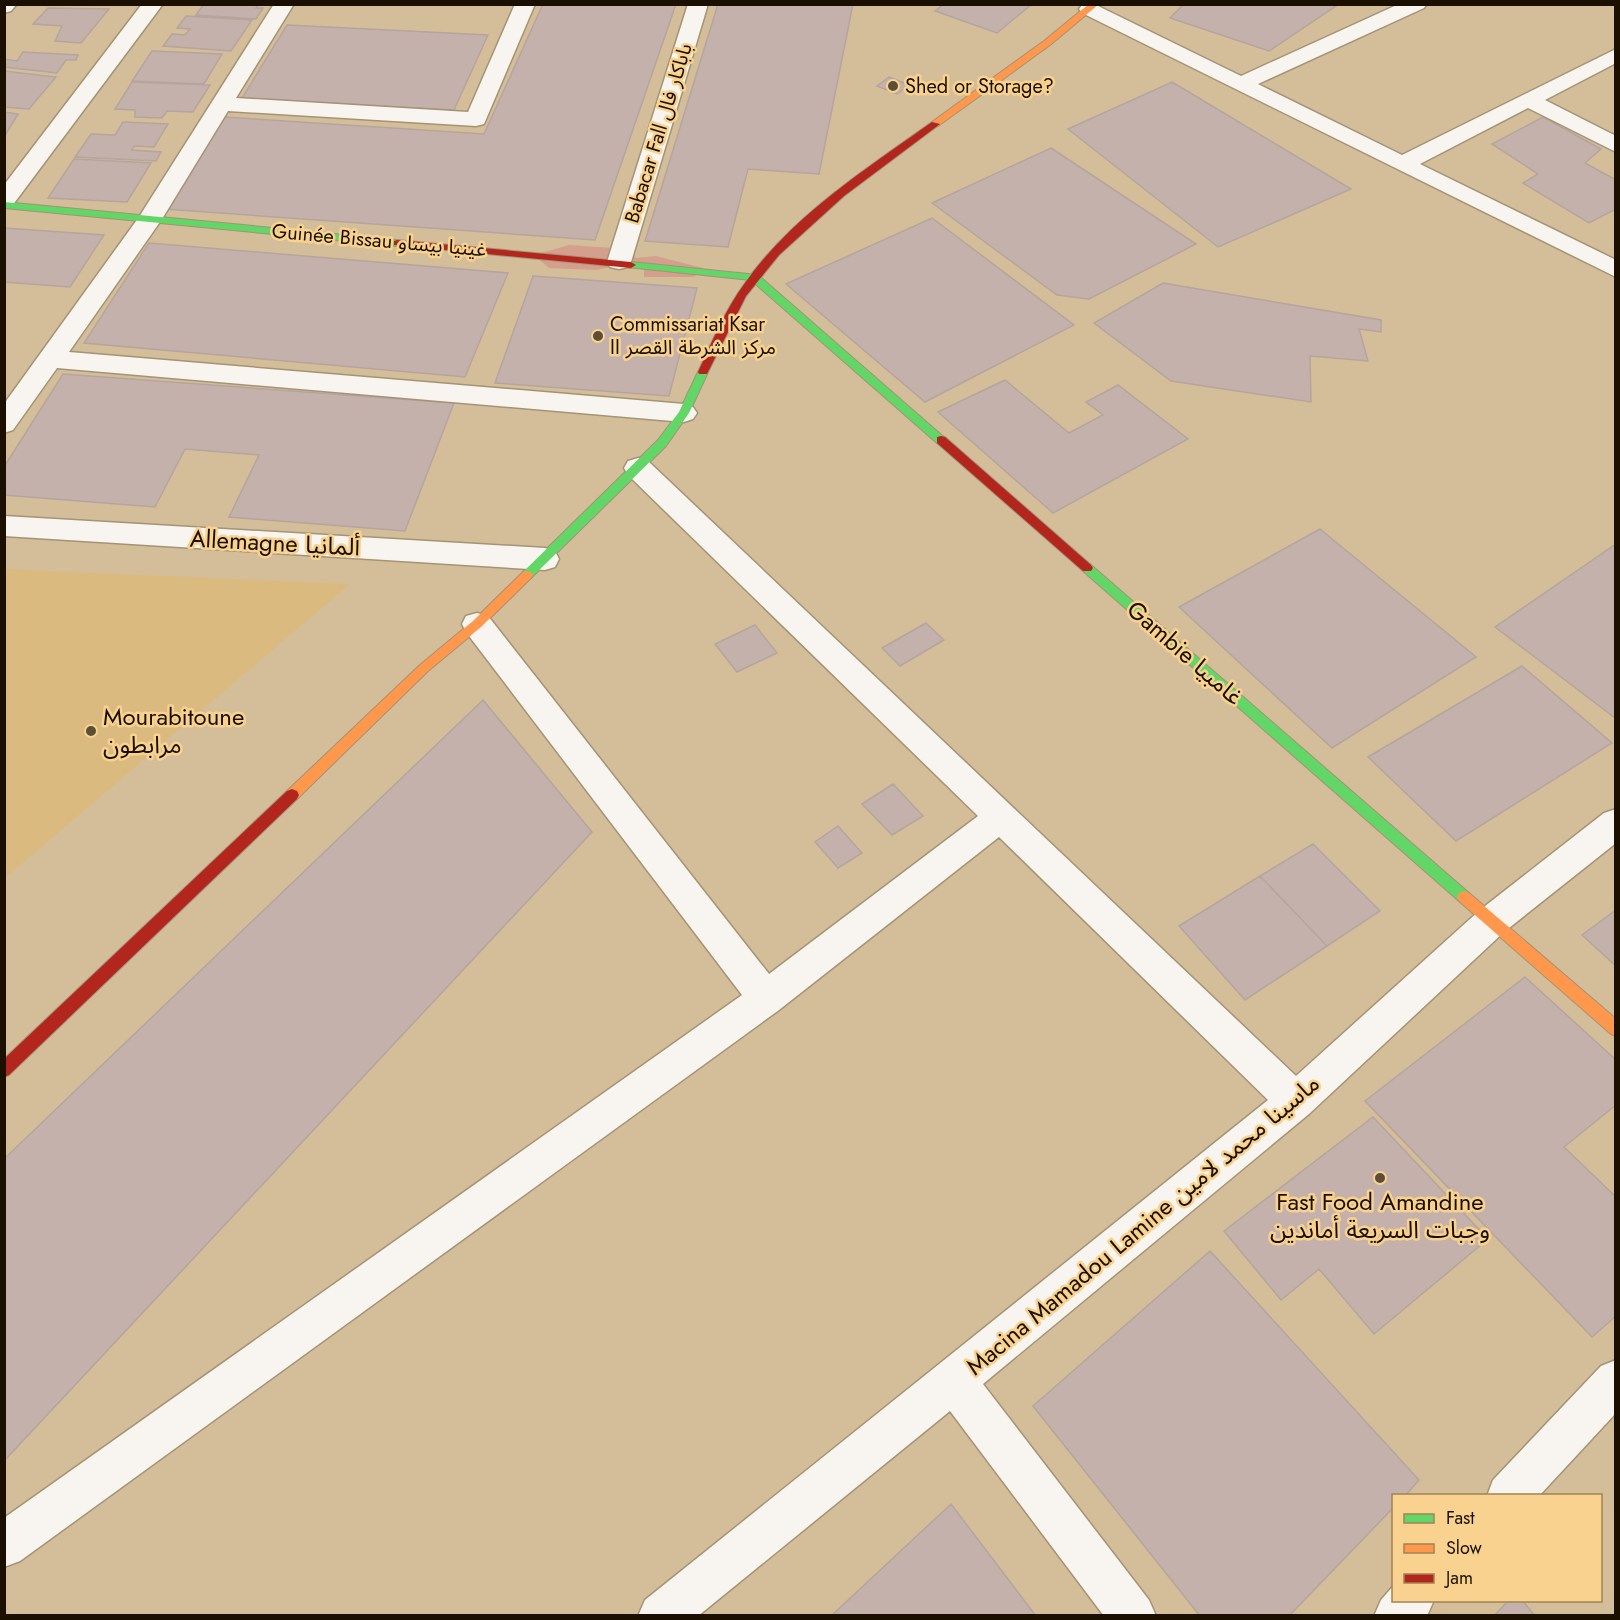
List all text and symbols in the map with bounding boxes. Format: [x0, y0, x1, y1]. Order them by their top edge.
street label: Babacar Fall باباكار فال [617, 40, 700, 227]
place label: Shed or Storage? [905, 72, 1054, 101]
marker: Shed or Storage? [886, 79, 900, 93]
street label: Guinée Bissau غينيا بيساو [271, 217, 487, 264]
place label: Commissariat Ksar II مركز الشرطة القصر [610, 310, 776, 362]
marker: Commissariat Ksar II مركز الشرطة القصر [591, 329, 605, 343]
street label: Allemagne ألمانيا [189, 521, 361, 564]
street label: Gambie غامبيا [1119, 592, 1251, 713]
place label: Mourabitoune مرابطون [103, 699, 244, 762]
marker: Mourabitoune مرابطون [84, 724, 98, 738]
street label: Macina Mamadou Lamine ماسينا محمد لامين [958, 1066, 1327, 1383]
marker: Fast Food Amandine وجبات السريعة أماندين [1373, 1171, 1387, 1185]
place label: Fast Food Amandine وجبات السريعة أماندين [1270, 1184, 1490, 1247]
legend [1392, 1494, 1602, 1602]
text: Fast [1446, 1505, 1475, 1531]
text: Slow [1446, 1535, 1483, 1561]
text: Jam [1444, 1565, 1473, 1591]

